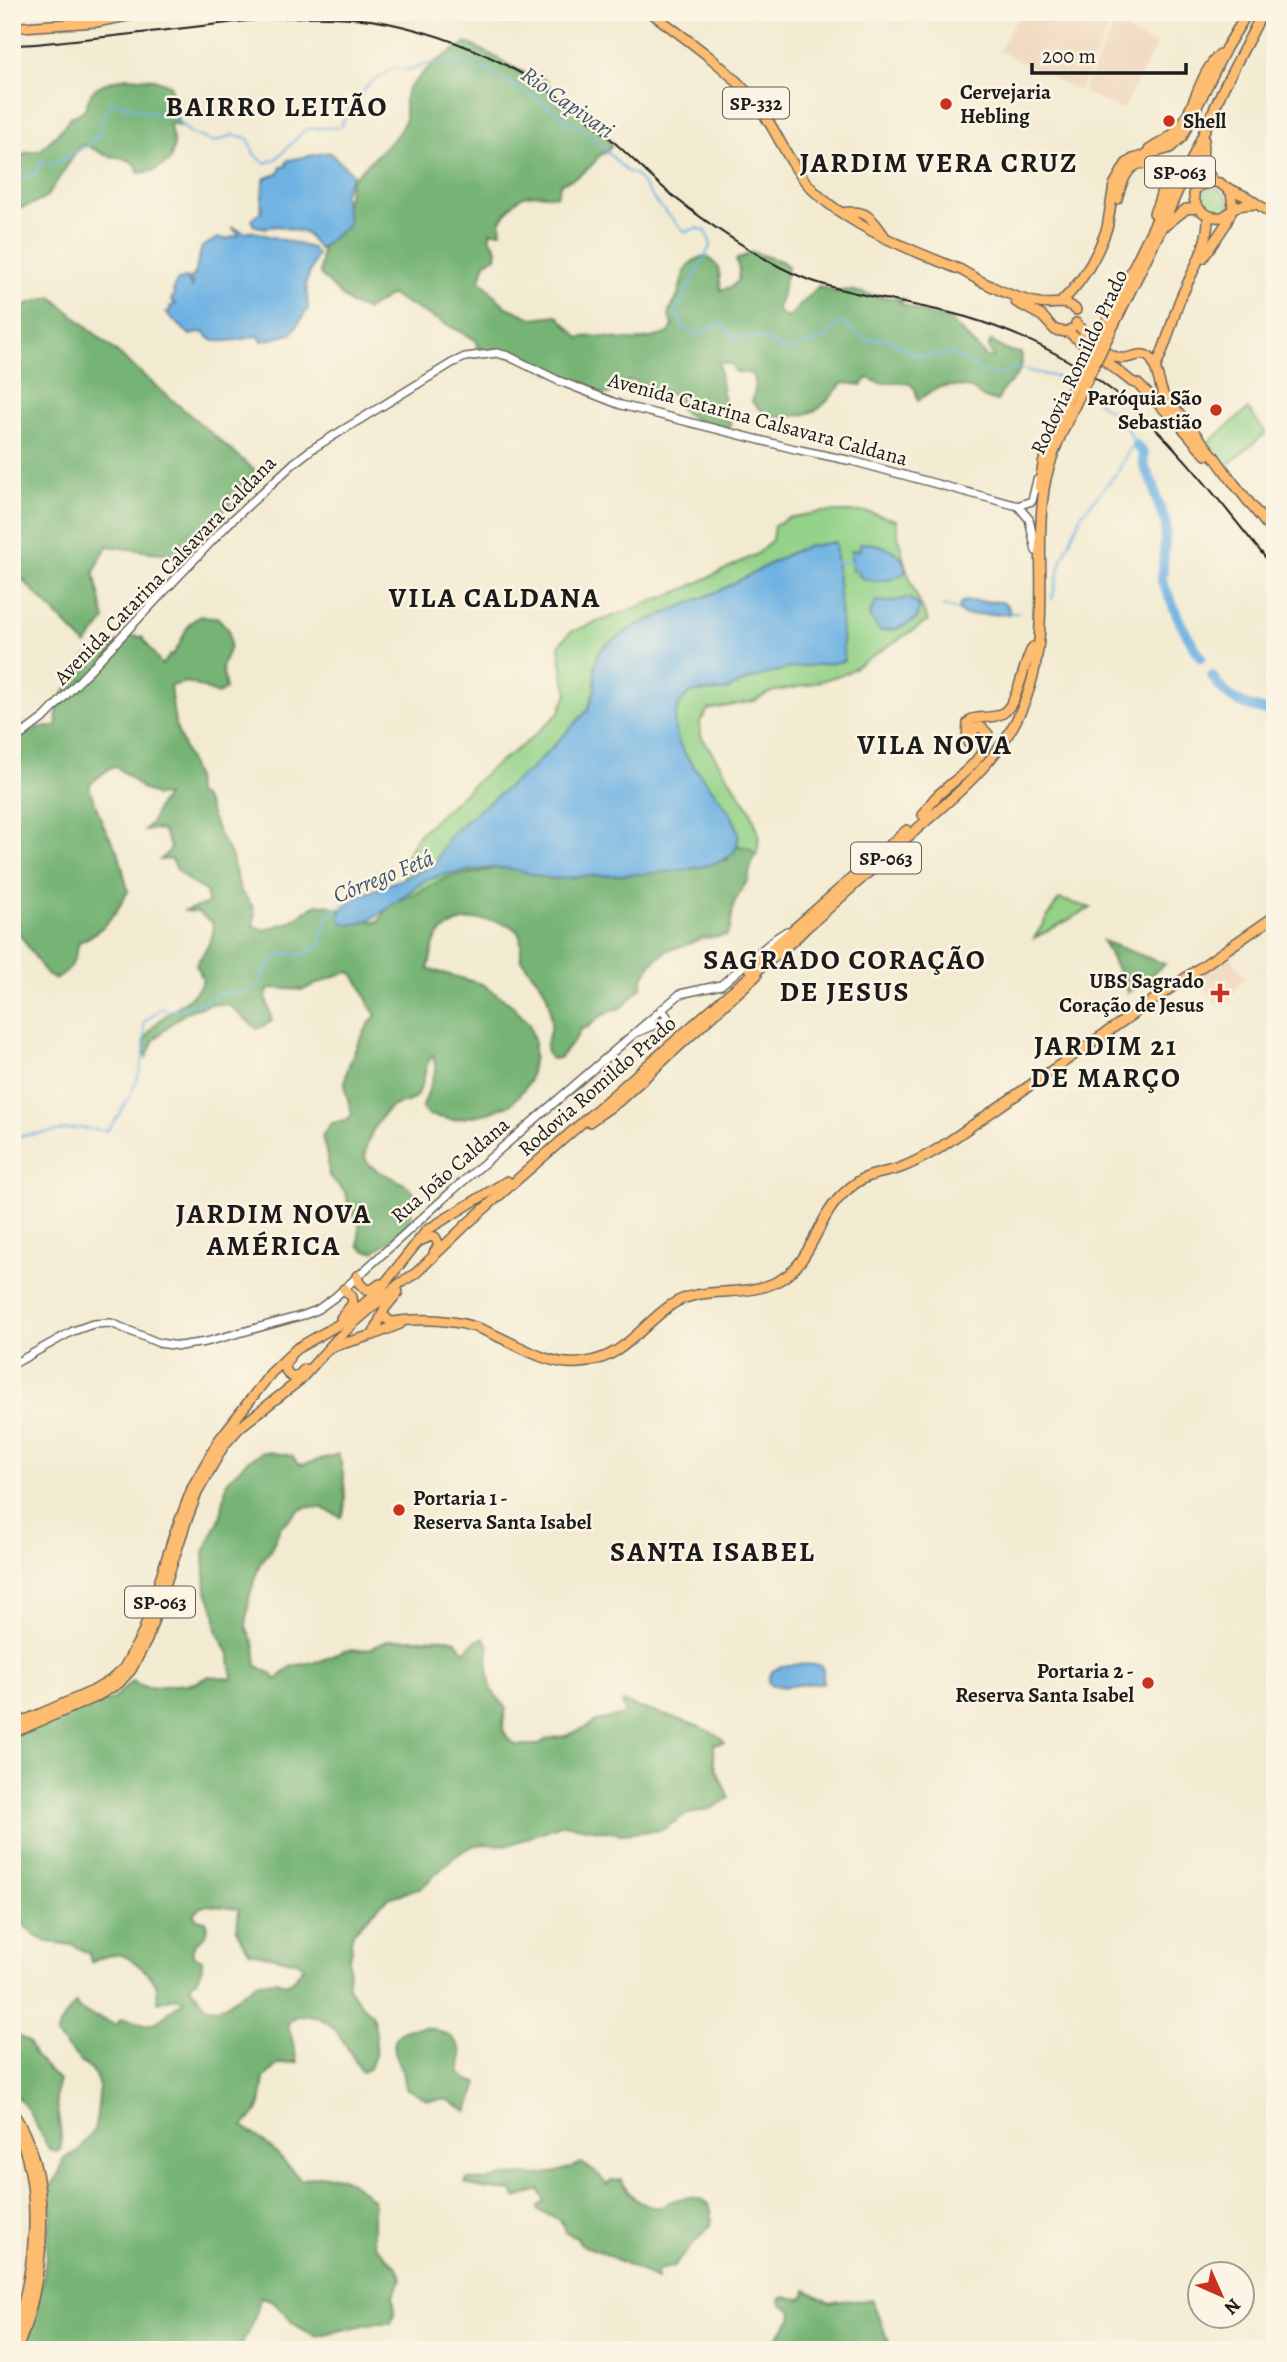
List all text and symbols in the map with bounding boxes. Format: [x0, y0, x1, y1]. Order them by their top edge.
scale bar [1032, 32, 1186, 76]
text: 200 m [1042, 42, 1096, 70]
water label: Rio Capivari [515, 59, 621, 146]
place label: Cervejaria Hebling [960, 78, 1052, 130]
district label: BAIRRO LEITÃO [166, 88, 388, 126]
road number: SP-332 [723, 88, 789, 118]
marker: Cervejaria Hebling [938, 96, 954, 112]
place label: Shell [1183, 107, 1227, 135]
marker: Shell [1161, 113, 1177, 129]
district label: JARDIM VERA CRUZ [800, 144, 1078, 182]
road number: SP-063 [1145, 156, 1215, 188]
street label: Rodovia Romildo Prado [1024, 265, 1134, 459]
street label: Avenida Catarina Calsavara Caldana [604, 365, 911, 473]
place label: Paróquia São Sebastião [1087, 384, 1202, 436]
marker: Paróquia São Sebastião [1208, 402, 1224, 418]
street label: Avenida Catarina Calsavara Caldana [47, 449, 282, 692]
district label: VILA CALDANA [388, 579, 601, 617]
district label: VILA NOVA [856, 726, 1013, 764]
water label: Córrego Fetá [328, 842, 438, 911]
road number: SP-063 [851, 842, 921, 874]
district label: SAGRADO CORAÇÃO DE JESUS [703, 941, 987, 1011]
place label: UBS Sagrado Coração de Jesus [1059, 967, 1204, 1019]
marker: UBS Sagrado Coração de Jesus [1210, 983, 1230, 1003]
street label: Rodovia Romildo Prado [512, 1009, 682, 1163]
district label: JARDIM 21 DE MARÇO [1030, 1027, 1182, 1097]
street label: Rua João Caldana [385, 1110, 515, 1229]
district label: JARDIM NOVA AMÉRICA [176, 1195, 372, 1265]
place label: Portaria 1 - Reserva Santa Isabel [413, 1484, 592, 1536]
marker: Portaria 1 - Reserva Santa Isabel [391, 1502, 407, 1518]
district label: SANTA ISABEL [610, 1533, 816, 1571]
road number: SP-063 [125, 1586, 195, 1618]
place label: Portaria 2 - Reserva Santa Isabel [955, 1657, 1134, 1709]
marker: Portaria 2 - Reserva Santa Isabel [1140, 1675, 1156, 1691]
north arrow [1186, 2260, 1256, 2330]
text: N [1218, 2292, 1246, 2321]

